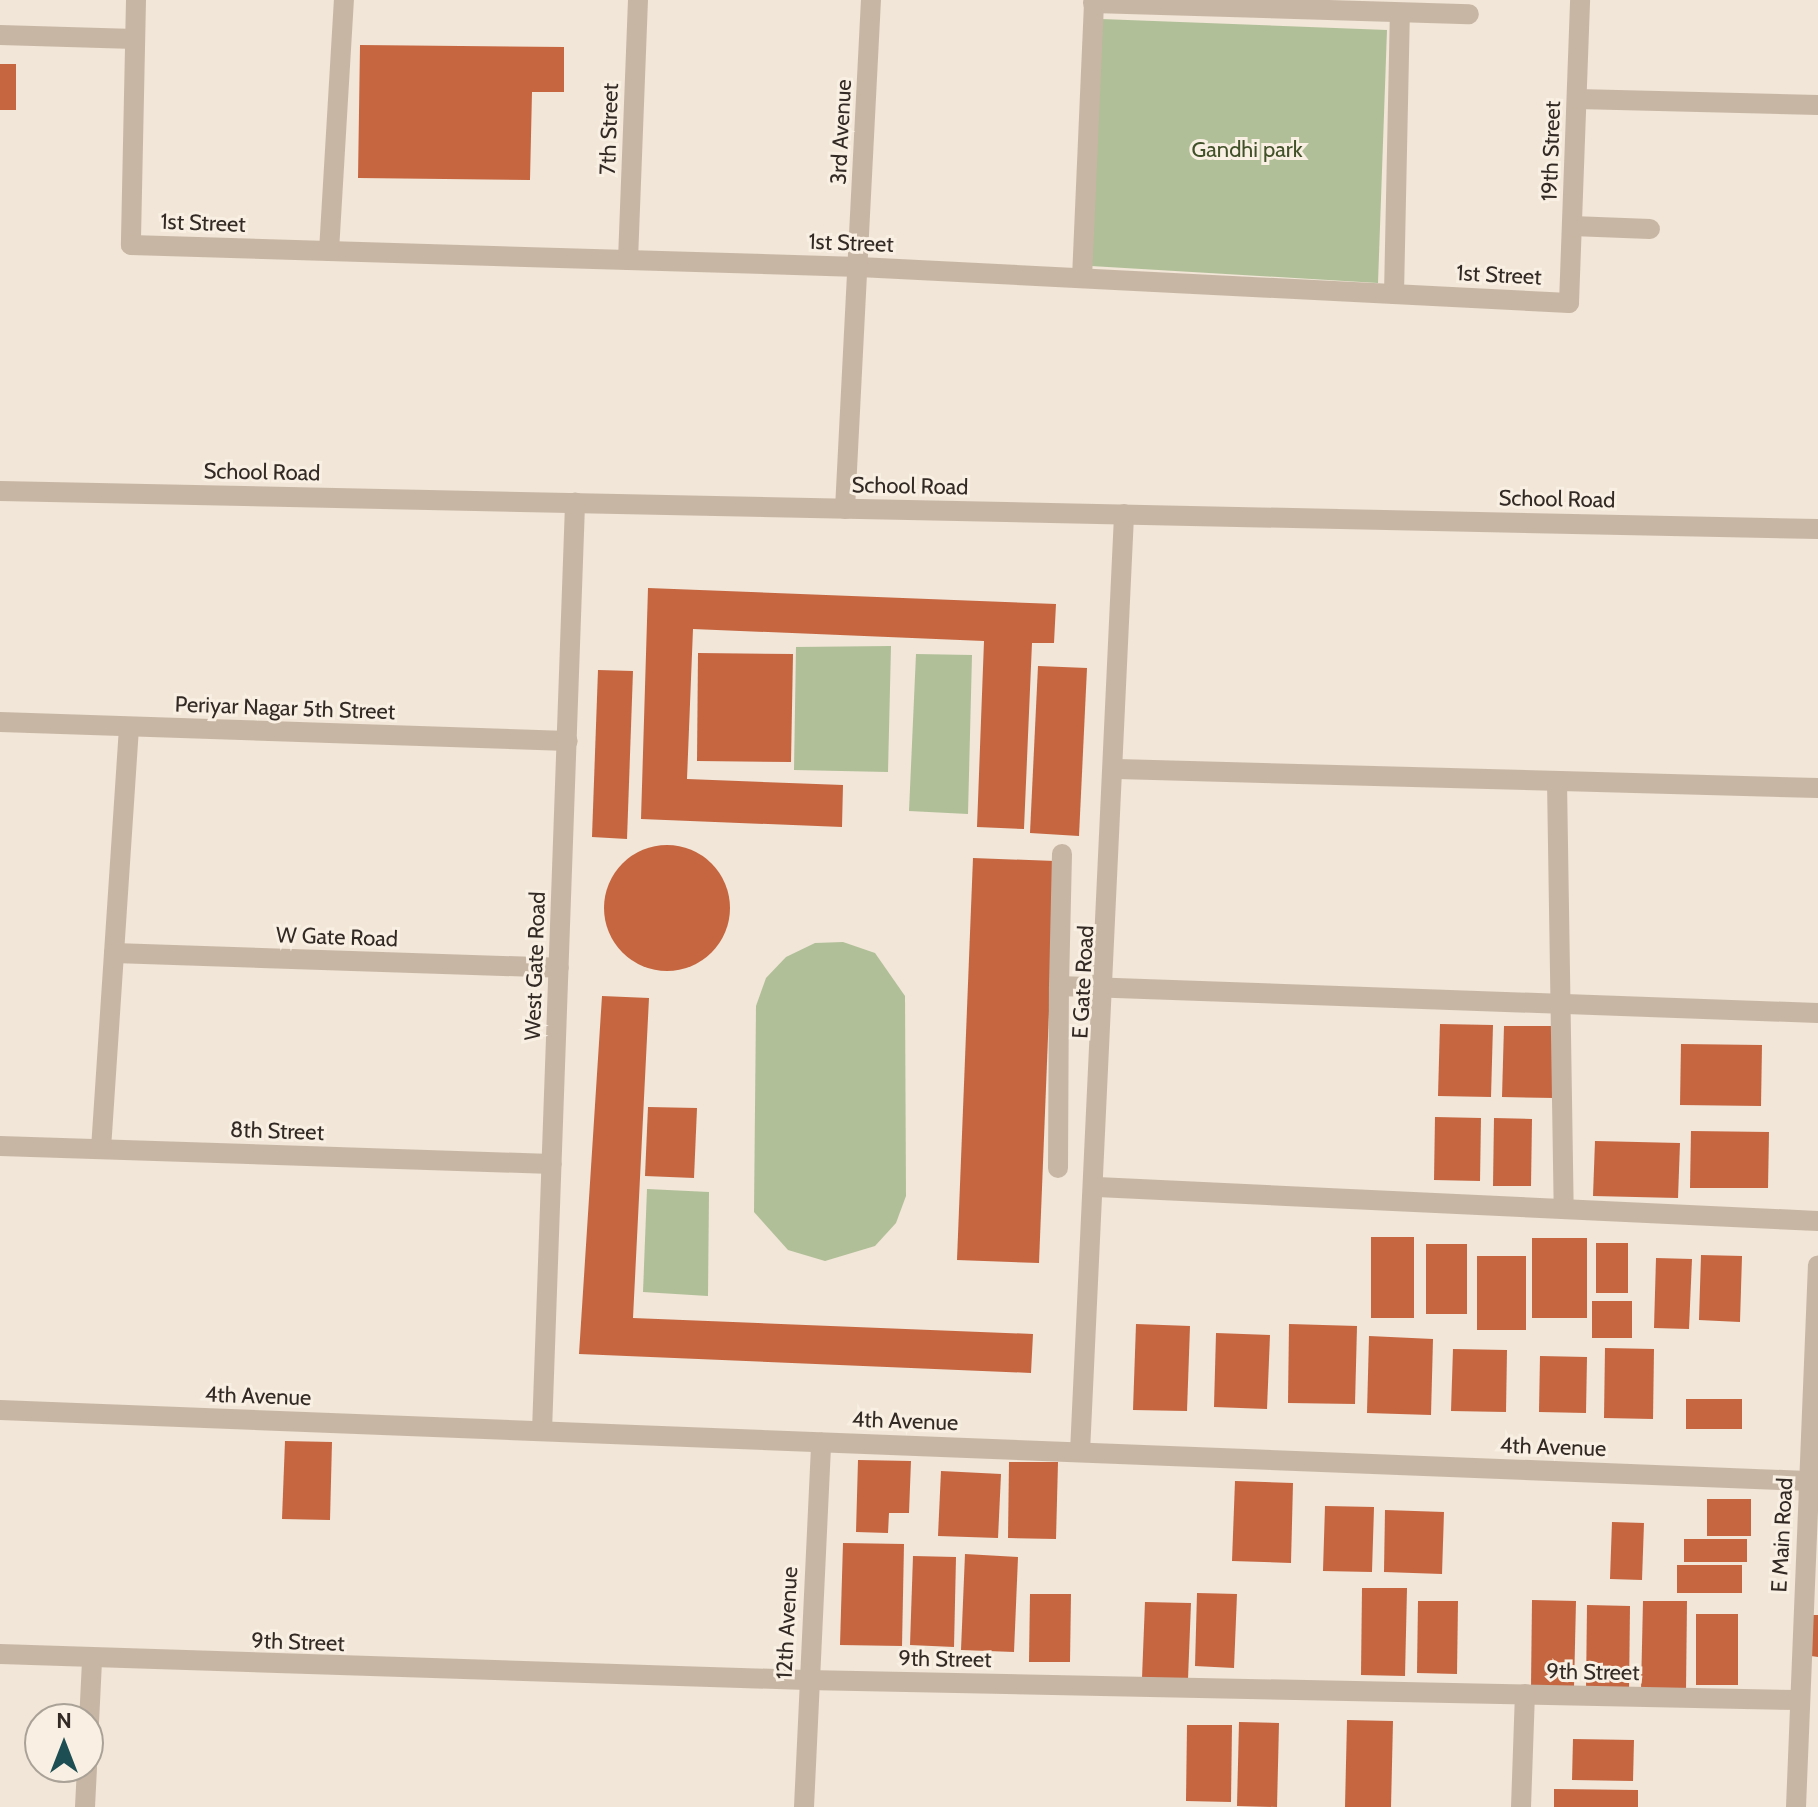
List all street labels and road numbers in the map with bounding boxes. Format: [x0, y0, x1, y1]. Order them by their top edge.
street label: 3rd Avenue [825, 79, 857, 185]
street label: 7th Street [594, 83, 624, 175]
street label: 19th Street [1536, 100, 1566, 202]
street label: 1st Street [160, 208, 246, 238]
street label: 1st Street [808, 228, 894, 258]
street label: 1st Street [1456, 260, 1542, 290]
street label: School Road [203, 458, 321, 486]
street label: School Road [851, 472, 969, 500]
street label: School Road [1498, 485, 1616, 513]
street label: Periyar Nagar 5th Street [174, 691, 396, 725]
street label: West Gate Road [519, 891, 551, 1041]
street label: W Gate Road [276, 922, 398, 952]
street label: E Gate Road [1067, 925, 1099, 1039]
street label: 8th Street [229, 1116, 325, 1146]
street label: 4th Avenue [204, 1381, 312, 1411]
street label: 4th Avenue [851, 1406, 959, 1436]
street label: 4th Avenue [1499, 1432, 1607, 1462]
street label: E Main Road [1766, 1477, 1798, 1593]
street label: 12th Avenue [771, 1566, 803, 1680]
street label: 9th Street [251, 1627, 345, 1657]
street label: 9th Street [898, 1645, 992, 1673]
street label: 9th Street [1546, 1658, 1640, 1686]

